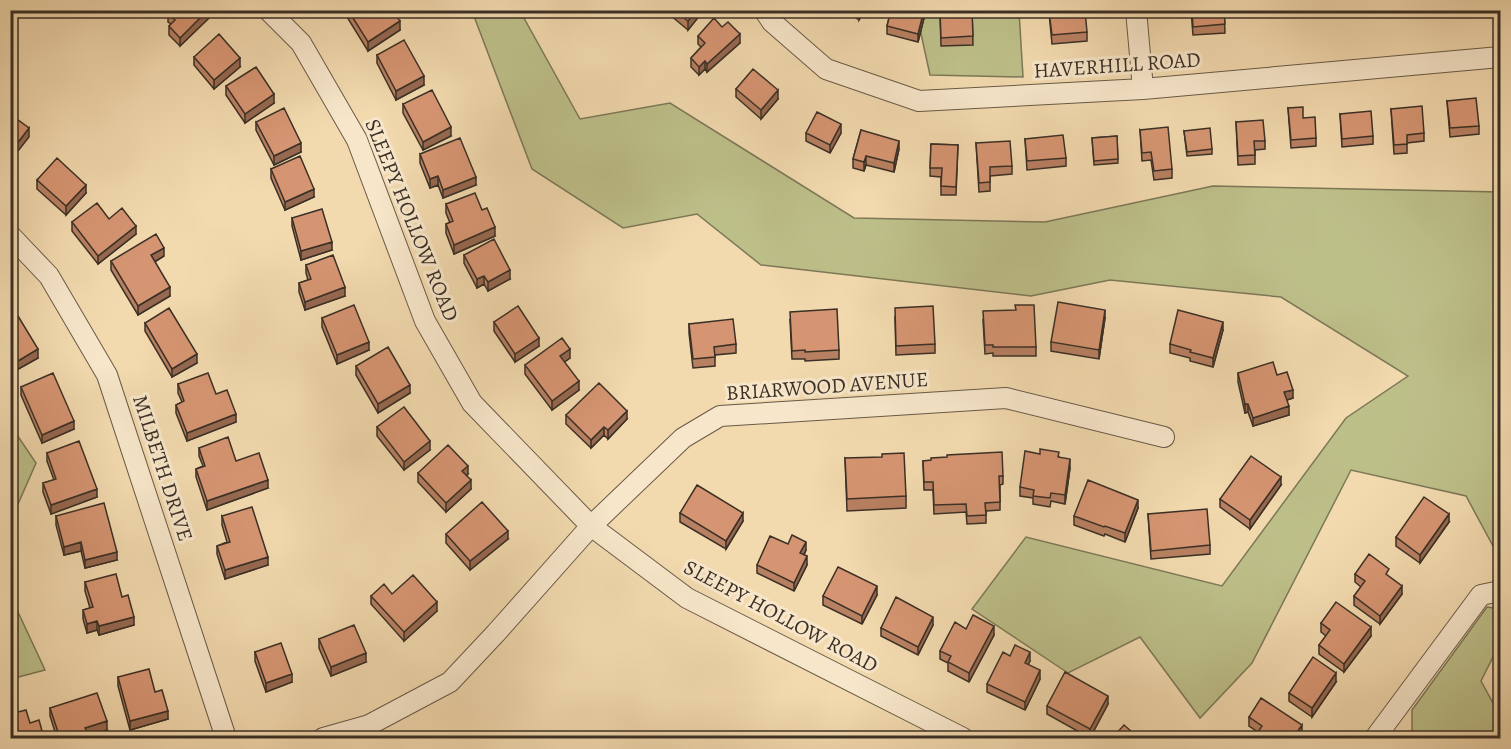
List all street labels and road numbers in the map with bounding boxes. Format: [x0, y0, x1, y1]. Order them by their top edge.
street label: HAVERHILL ROAD [1032, 45, 1202, 85]
street label: SLEEPY HOLLOW ROAD [359, 115, 465, 325]
street label: BRIARWOOD AVENUE [725, 365, 929, 407]
street label: MILBETH DRIVE [126, 391, 200, 545]
street label: SLEEPY HOLLOW ROAD [679, 553, 883, 679]

